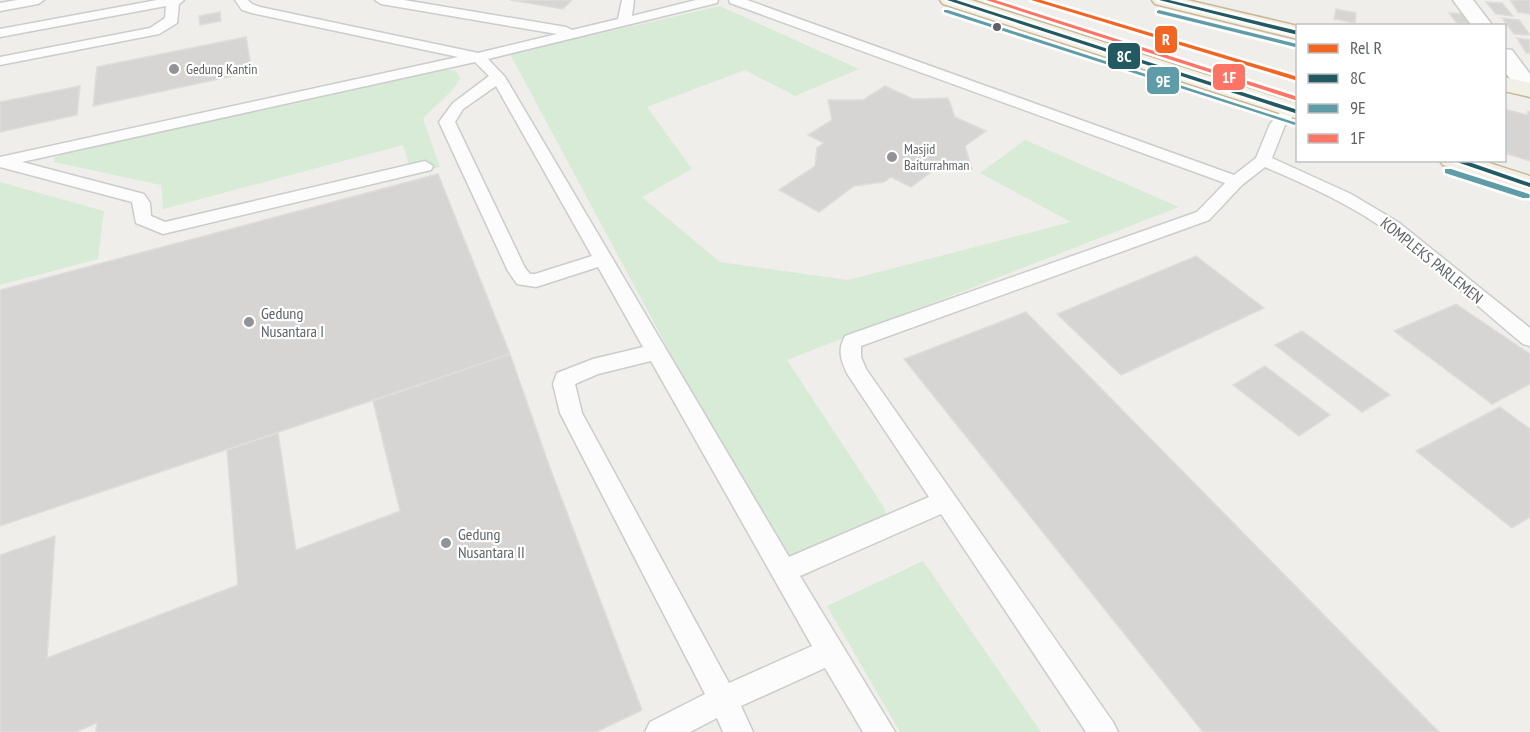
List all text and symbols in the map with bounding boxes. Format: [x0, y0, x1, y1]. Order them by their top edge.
unlabelled marker [991, 21, 1003, 33]
legend [1296, 24, 1506, 162]
line badge: R [1154, 25, 1178, 54]
text: R [1162, 29, 1170, 49]
text: Rel R [1350, 36, 1382, 59]
line badge: 8C [1107, 42, 1141, 70]
text: 8C [1117, 46, 1132, 66]
place label: Gedung Kantin [186, 60, 257, 78]
marker: Gedung Kantin [167, 62, 181, 76]
line badge: 1F [1212, 63, 1246, 91]
line badge: 9E [1146, 66, 1180, 95]
text: 8C [1350, 66, 1366, 89]
text: 1F [1222, 67, 1236, 87]
text: 9E [1156, 71, 1170, 91]
text: 9E [1350, 96, 1366, 119]
text: 1F [1350, 126, 1366, 149]
place label: Masjid Baiturrahman [904, 140, 969, 174]
marker: Masjid Baiturrahman [885, 150, 899, 164]
street label: KOMPLEKS PARLEMEN [1377, 213, 1487, 307]
place label: Gedung Nusantara I [261, 303, 324, 341]
marker: Gedung Nusantara I [242, 315, 256, 329]
place label: Gedung Nusantara II [458, 524, 525, 562]
marker: Gedung Nusantara II [439, 536, 453, 550]

